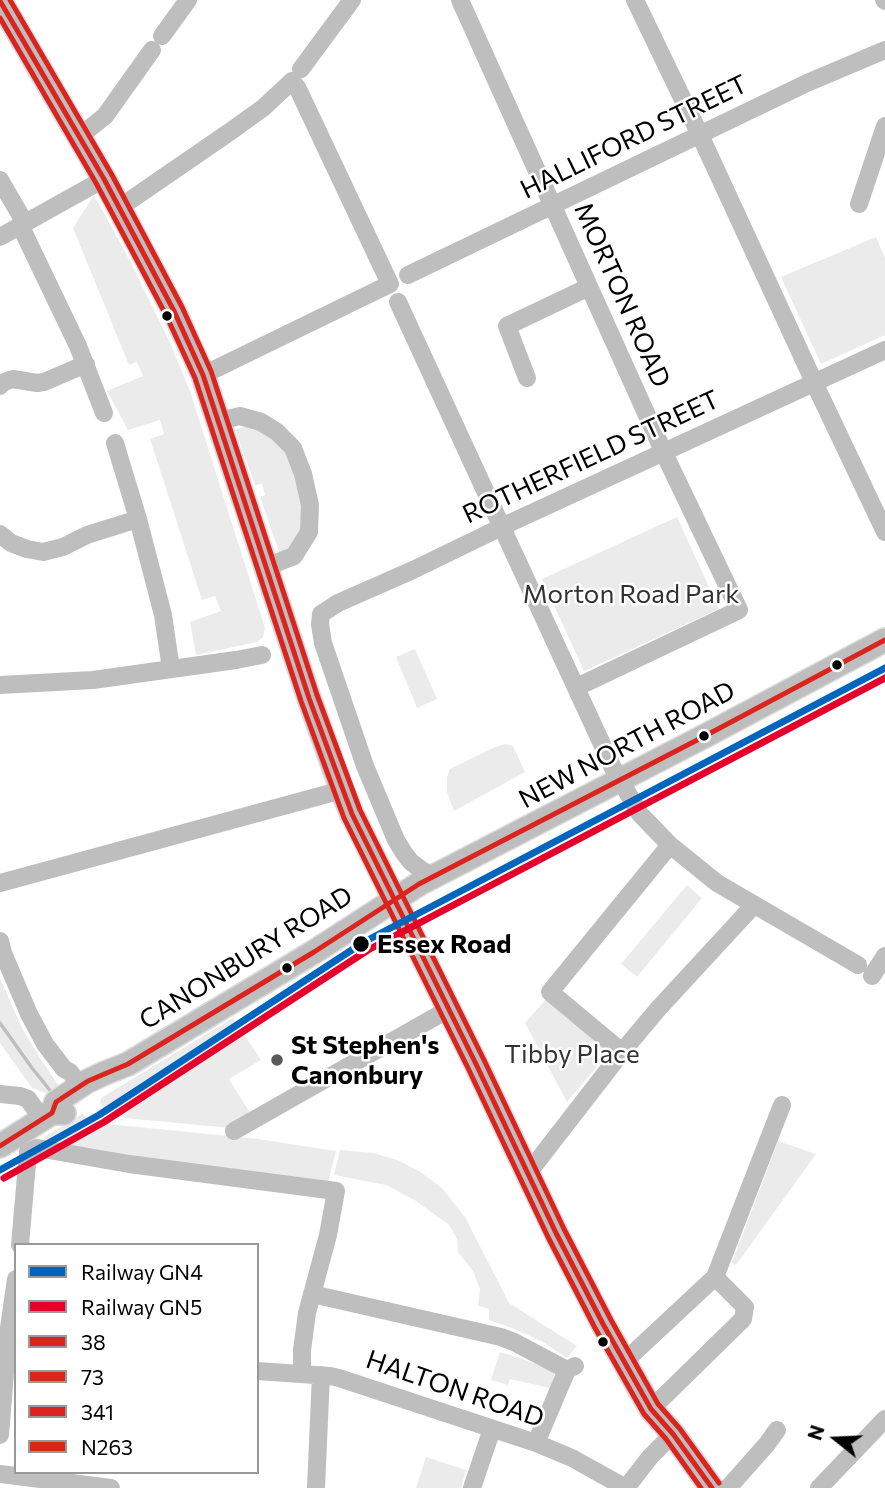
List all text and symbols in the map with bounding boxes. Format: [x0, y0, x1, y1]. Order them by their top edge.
street label: HALLIFORD STREET [515, 68, 753, 206]
street label: MORTON ROAD [567, 198, 677, 392]
unlabelled marker [160, 309, 174, 323]
street label: ROTHERFIELD STREET [458, 384, 724, 530]
park label: Morton Road Park [523, 578, 739, 610]
unlabelled marker [830, 658, 844, 672]
street label: NEW NORTH ROAD [514, 675, 740, 815]
unlabelled marker [697, 729, 711, 743]
street label: CANONBURY ROAD [134, 880, 358, 1036]
place label: Essex Road [377, 928, 511, 960]
marker: Essex Road [351, 934, 371, 954]
unlabelled marker [280, 961, 294, 975]
place label: St Stephen's Canonbury [291, 1029, 439, 1090]
park label: Tibby Place [504, 1038, 640, 1070]
marker: St Stephen's Canonbury [269, 1052, 285, 1068]
legend [14, 1243, 259, 1474]
text: Railway GN4 [81, 1259, 203, 1284]
text: Railway GN5 [81, 1294, 202, 1319]
text: 38 [81, 1329, 106, 1354]
unlabelled marker [596, 1335, 610, 1349]
street label: HALTON ROAD [362, 1344, 548, 1434]
text: 73 [81, 1364, 104, 1389]
text: 341 [81, 1399, 114, 1424]
north arrow [801, 1404, 871, 1474]
text: N [802, 1422, 829, 1443]
text: N263 [81, 1434, 133, 1459]

